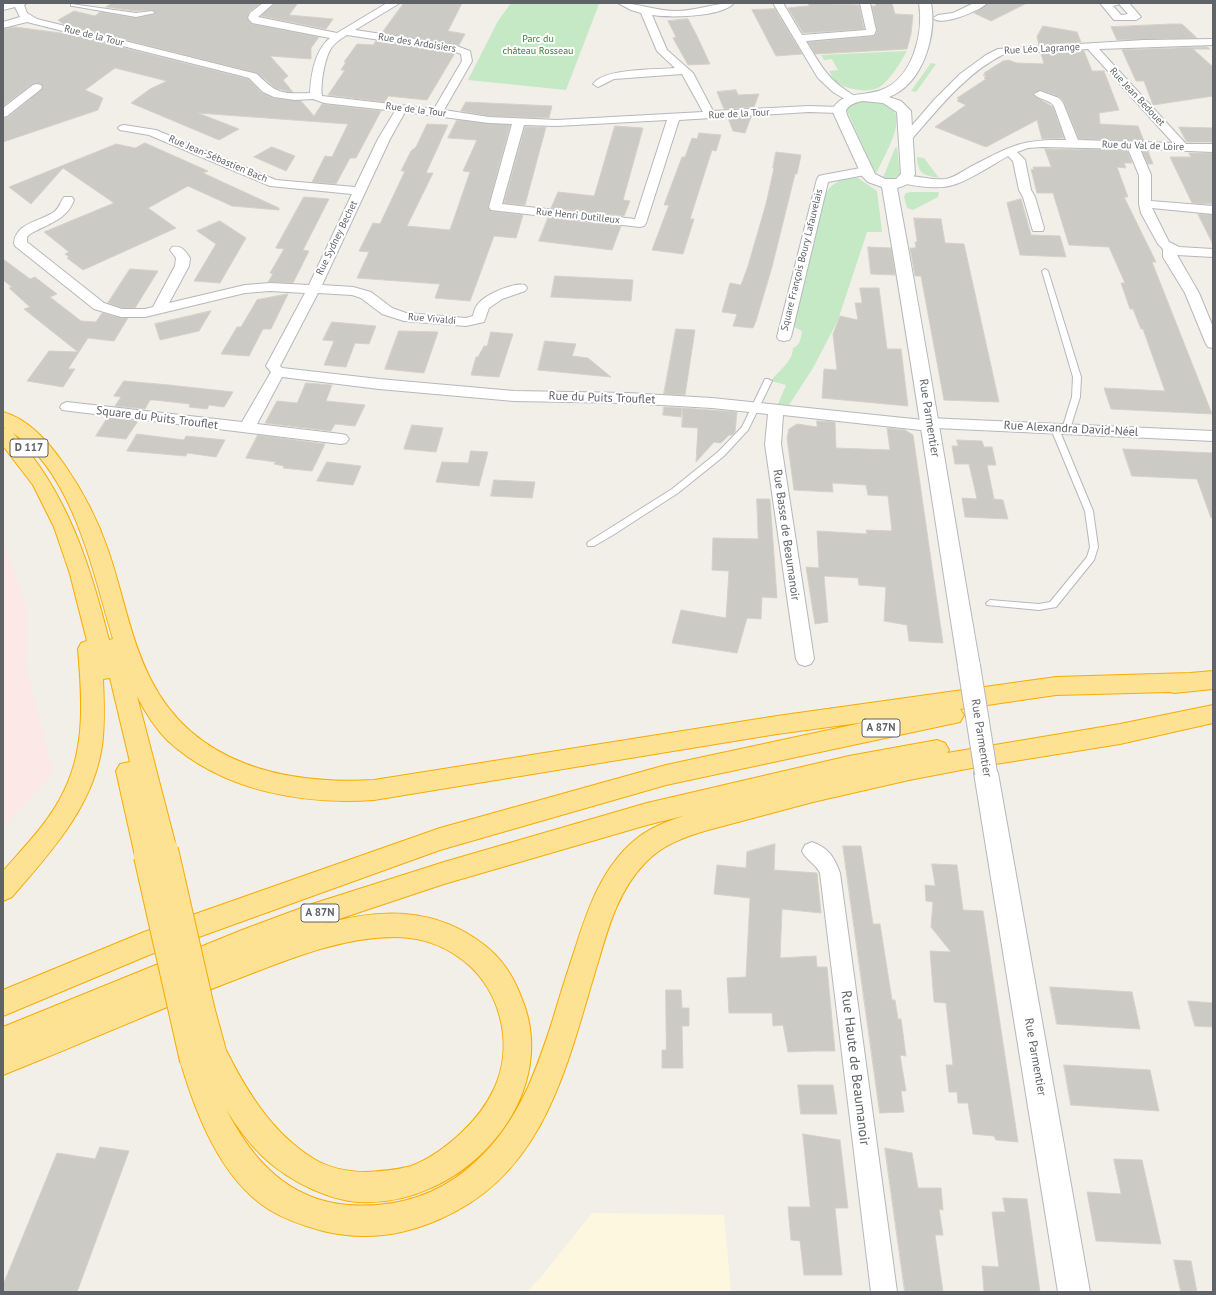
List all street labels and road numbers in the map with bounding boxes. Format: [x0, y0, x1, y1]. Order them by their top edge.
street label: Rue de la Tour [63, 23, 125, 49]
street label: Rue des Ardoisiers [377, 31, 457, 55]
street label: Rue Léo Lagrange [1004, 41, 1080, 57]
street label: Rue Jean Bedouet [1107, 65, 1167, 129]
street label: Rue de la Tour [385, 100, 447, 120]
street label: Rue de la Tour [708, 106, 770, 122]
street label: Rue Jean-Sébastien Bach [167, 133, 269, 185]
street label: Rue du Val de Loire [1102, 139, 1184, 153]
street label: Square François Boury Lafauvelais [779, 188, 825, 332]
street label: Rue Sydney Bechet [314, 199, 360, 277]
street label: Rue Henri Dutilleux [535, 206, 621, 226]
street label: Rue Vivaldi [408, 311, 456, 327]
street label: Rue Parmentier [916, 378, 942, 458]
street label: Rue du Puits Trouflet [548, 389, 656, 407]
street label: Square du Puits Trouflet [95, 403, 219, 433]
street label: Rue Alexandra David-Néel [1003, 418, 1139, 440]
road number: D 117 [10, 439, 48, 457]
street label: Rue Basse de Beaumanoir [770, 468, 802, 602]
street label: Rue Parmentier [968, 698, 994, 778]
road number: A 87N [862, 719, 900, 737]
road number: A 87N [301, 904, 339, 922]
street label: Rue Haute de Beaumanoir [837, 990, 873, 1146]
street label: Rue Parmentier [1021, 1017, 1049, 1097]

